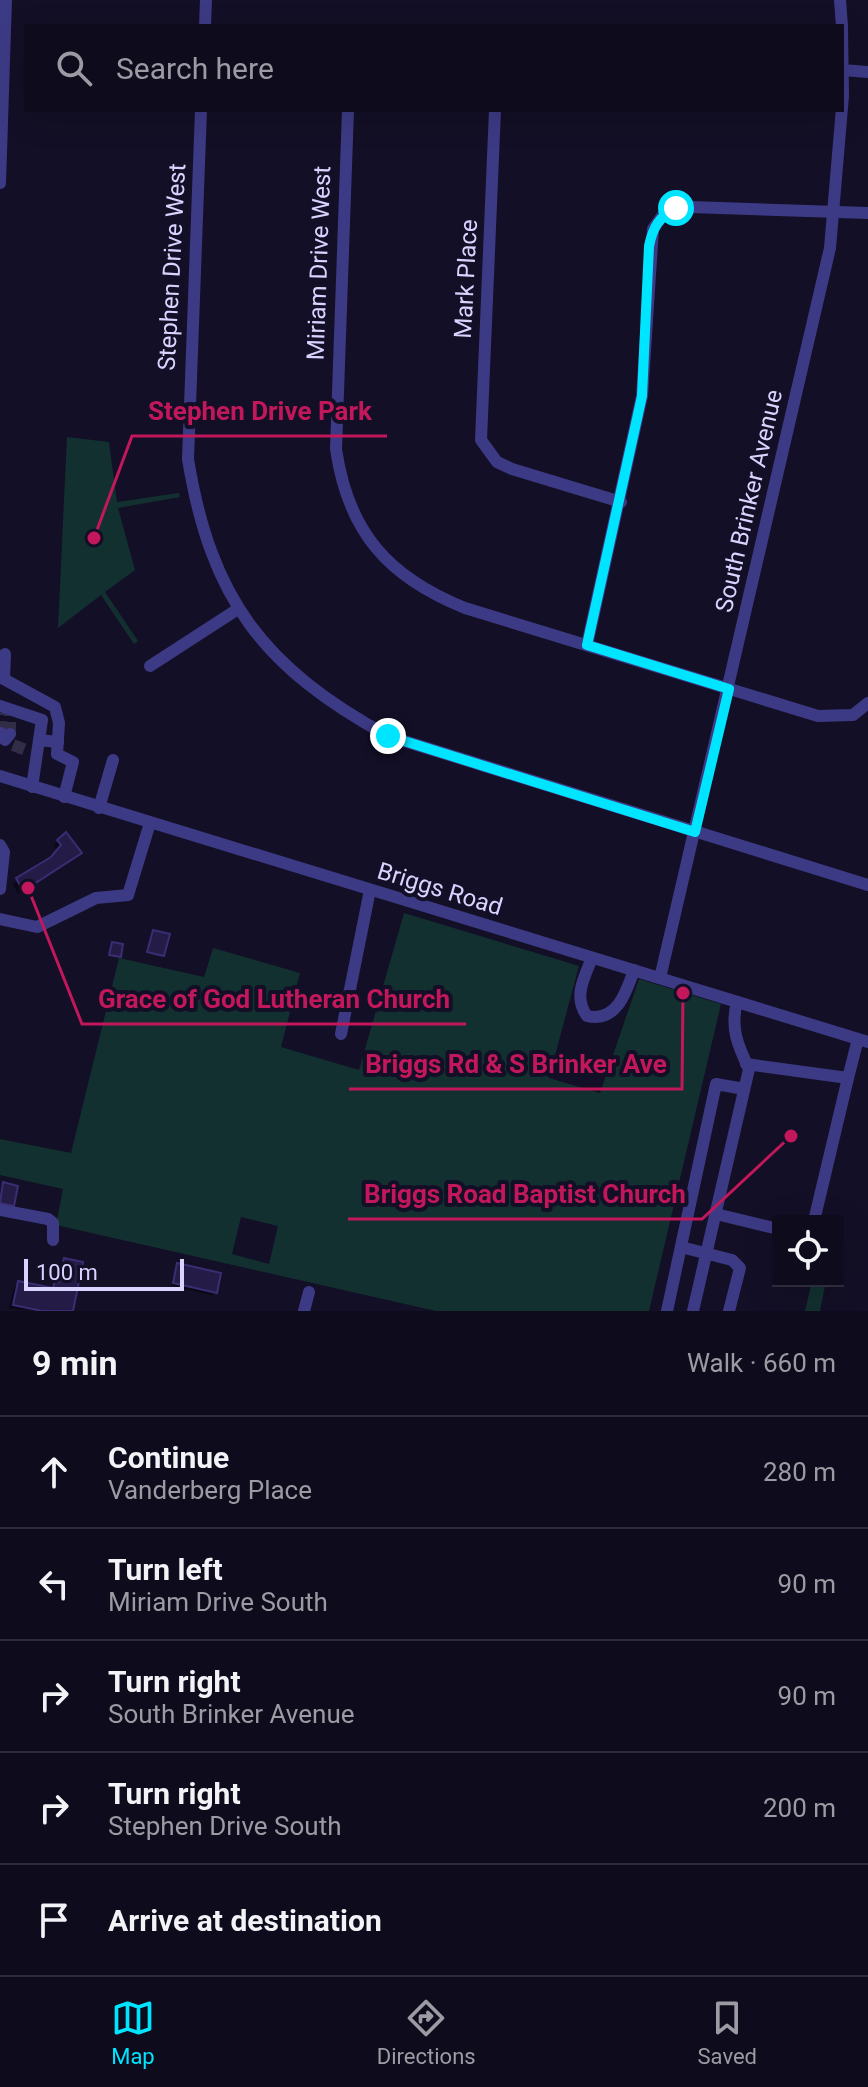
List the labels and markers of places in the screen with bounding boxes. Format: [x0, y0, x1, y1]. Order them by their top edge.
callout: Stephen Drive Park [132, 386, 387, 436]
callout: Grace of God Lutheran Church [82, 974, 466, 1024]
callout: Briggs Rd & S Brinker Ave [349, 1039, 682, 1089]
callout: Briggs Road Baptist Church [348, 1169, 702, 1219]

